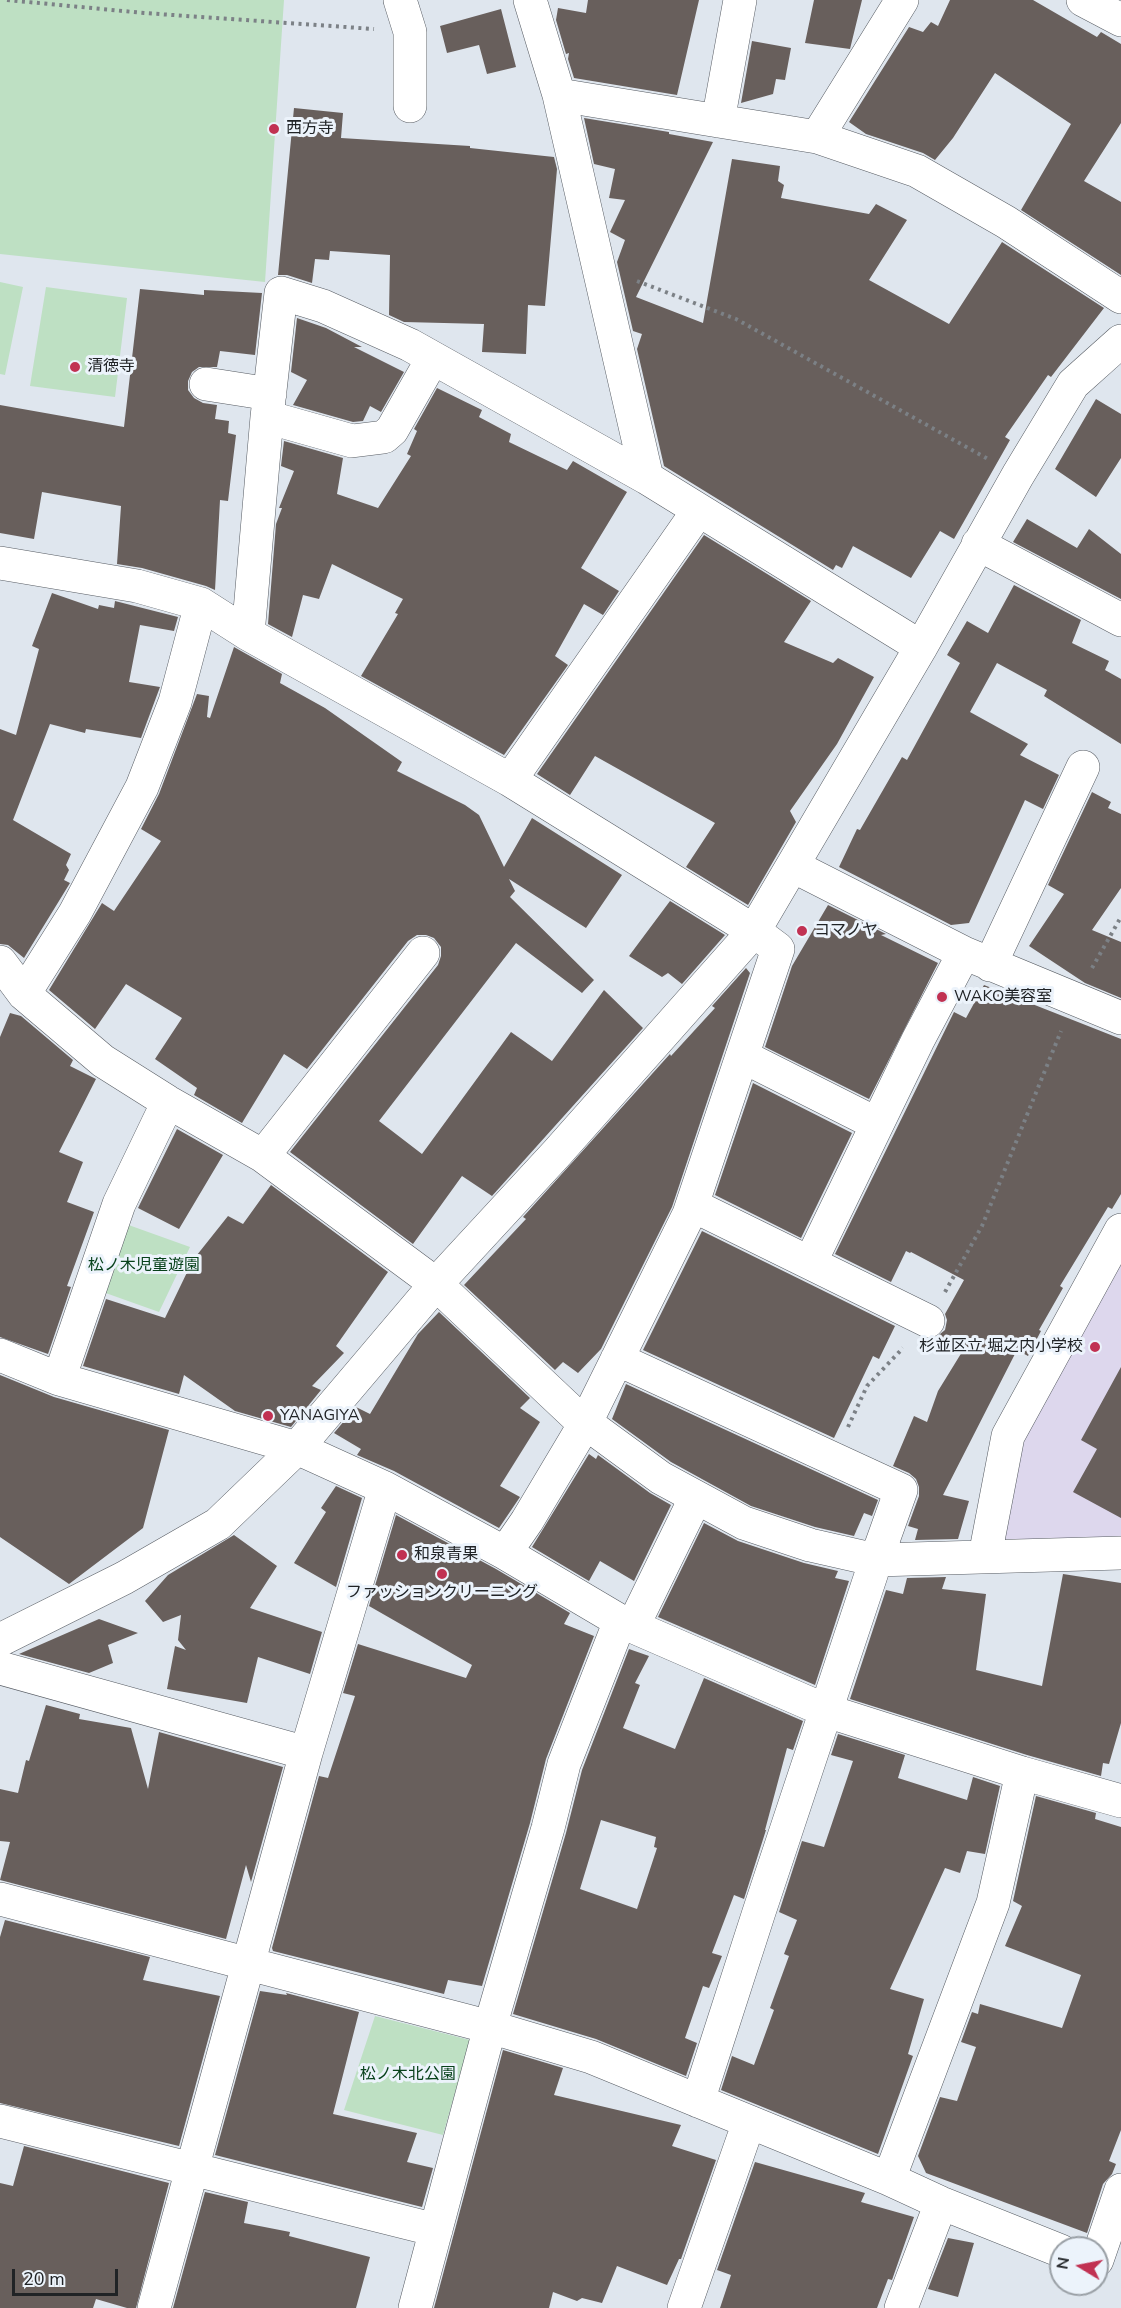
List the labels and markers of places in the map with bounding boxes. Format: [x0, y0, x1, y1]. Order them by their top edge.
place label: 西方寺 [286, 119, 334, 139]
marker: 西方寺 [267, 122, 281, 136]
place label: 清徳寺 [87, 357, 135, 377]
marker: 清徳寺 [68, 360, 82, 374]
place label: コマノヤ [814, 921, 878, 941]
marker: コマノヤ [795, 924, 809, 938]
place label: WAKO美容室 [954, 987, 1052, 1007]
marker: WAKO美容室 [935, 990, 949, 1004]
place label: 杉並区立 堀之内小学校 [919, 1337, 1083, 1357]
marker: 杉並区立 堀之内小学校 [1088, 1340, 1102, 1354]
place label: YANAGIYA [280, 1406, 359, 1426]
marker: YANAGIYA [261, 1409, 275, 1423]
place label: 和泉青果 [414, 1545, 478, 1565]
marker: 和泉青果 [395, 1548, 409, 1562]
marker: ファッションクリーニング [435, 1567, 449, 1581]
place label: ファッションクリーニング [346, 1583, 538, 1603]

